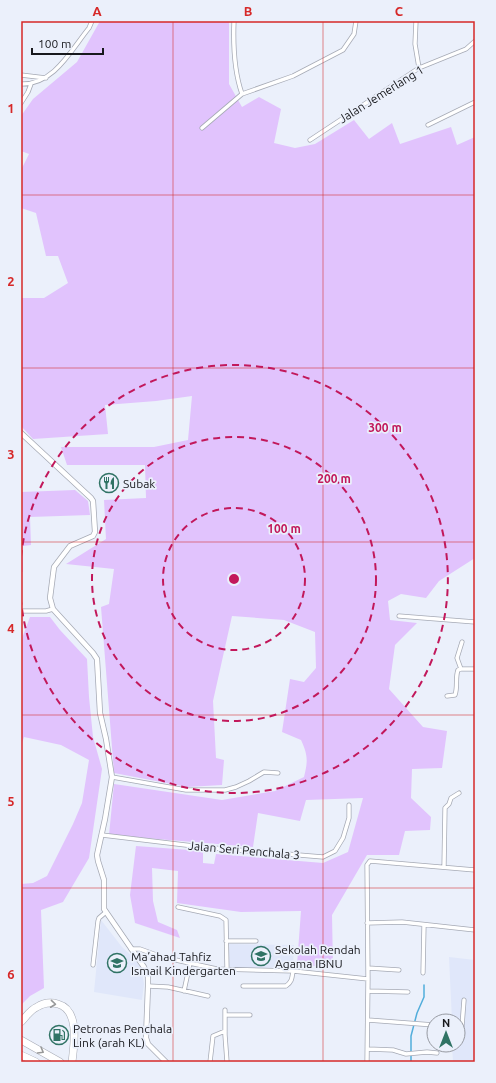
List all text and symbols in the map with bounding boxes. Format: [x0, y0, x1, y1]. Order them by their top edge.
text: A [92, 4, 102, 18]
text: B [244, 4, 253, 18]
text: C [395, 4, 404, 18]
scale bar [32, 30, 103, 56]
text: 100 m [38, 37, 71, 50]
street label: Jalan Jemerlang 1 [336, 63, 426, 125]
text: 1 [7, 101, 15, 115]
text: 2 [7, 274, 15, 288]
text: 300 m [368, 421, 402, 434]
text: 3 [7, 447, 15, 461]
restaurant icon: Subak [98, 472, 120, 494]
text: 200 m [317, 472, 351, 485]
place label: Subak [123, 477, 155, 490]
text: 100 m [267, 522, 301, 535]
centre of rings [227, 572, 241, 586]
text: 4 [7, 621, 15, 635]
text: 5 [7, 794, 15, 808]
street label: Jalan Seri Penchala 3 [188, 839, 300, 861]
place label: Sekolah Rendah Agama IBNU [275, 943, 361, 970]
school or university icon: Sekolah Rendah Agama IBNU [250, 945, 272, 967]
place label: Ma’ahad Tahfiz Ismail Kindergarten [131, 950, 236, 977]
school or university icon: Ma’ahad Tahfiz Ismail Kindergarten [106, 952, 128, 974]
text: 6 [7, 967, 15, 981]
one-way arrow [50, 999, 56, 1008]
north arrow [426, 1013, 466, 1053]
text: N [442, 1017, 450, 1029]
place label: Petronas Penchala Link (arah KL) [73, 1022, 172, 1050]
fuel station icon: Petronas Penchala Link (arah KL) [48, 1024, 70, 1046]
one-way arrow [37, 1046, 44, 1053]

